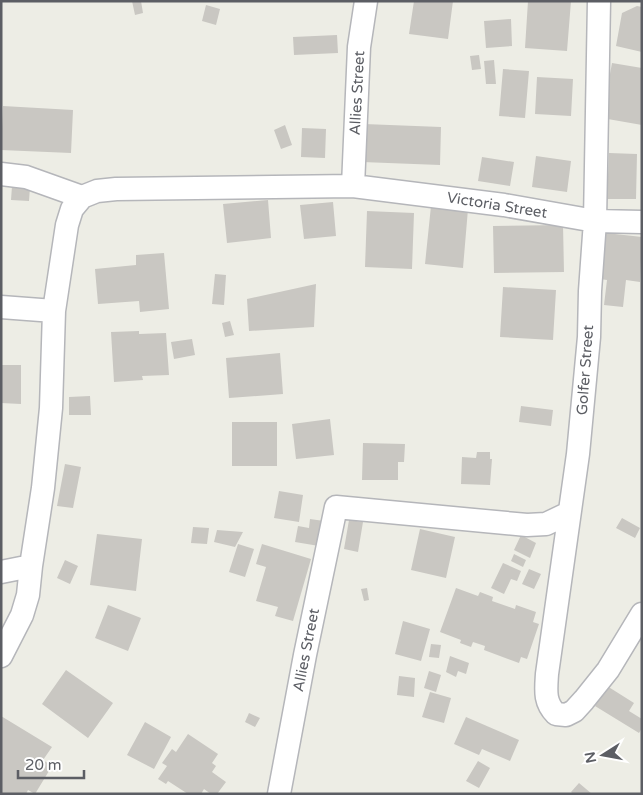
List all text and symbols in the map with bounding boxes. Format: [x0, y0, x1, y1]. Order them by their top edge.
street label: Allies Street [346, 50, 368, 136]
street label: Victoria Street [446, 188, 549, 222]
street label: Golfer Street [573, 324, 597, 416]
street label: Allies Street [289, 606, 323, 693]
north arrow [578, 730, 628, 780]
scale bar [18, 748, 84, 780]
text: N [581, 750, 600, 765]
text: 20 m [25, 756, 62, 774]

